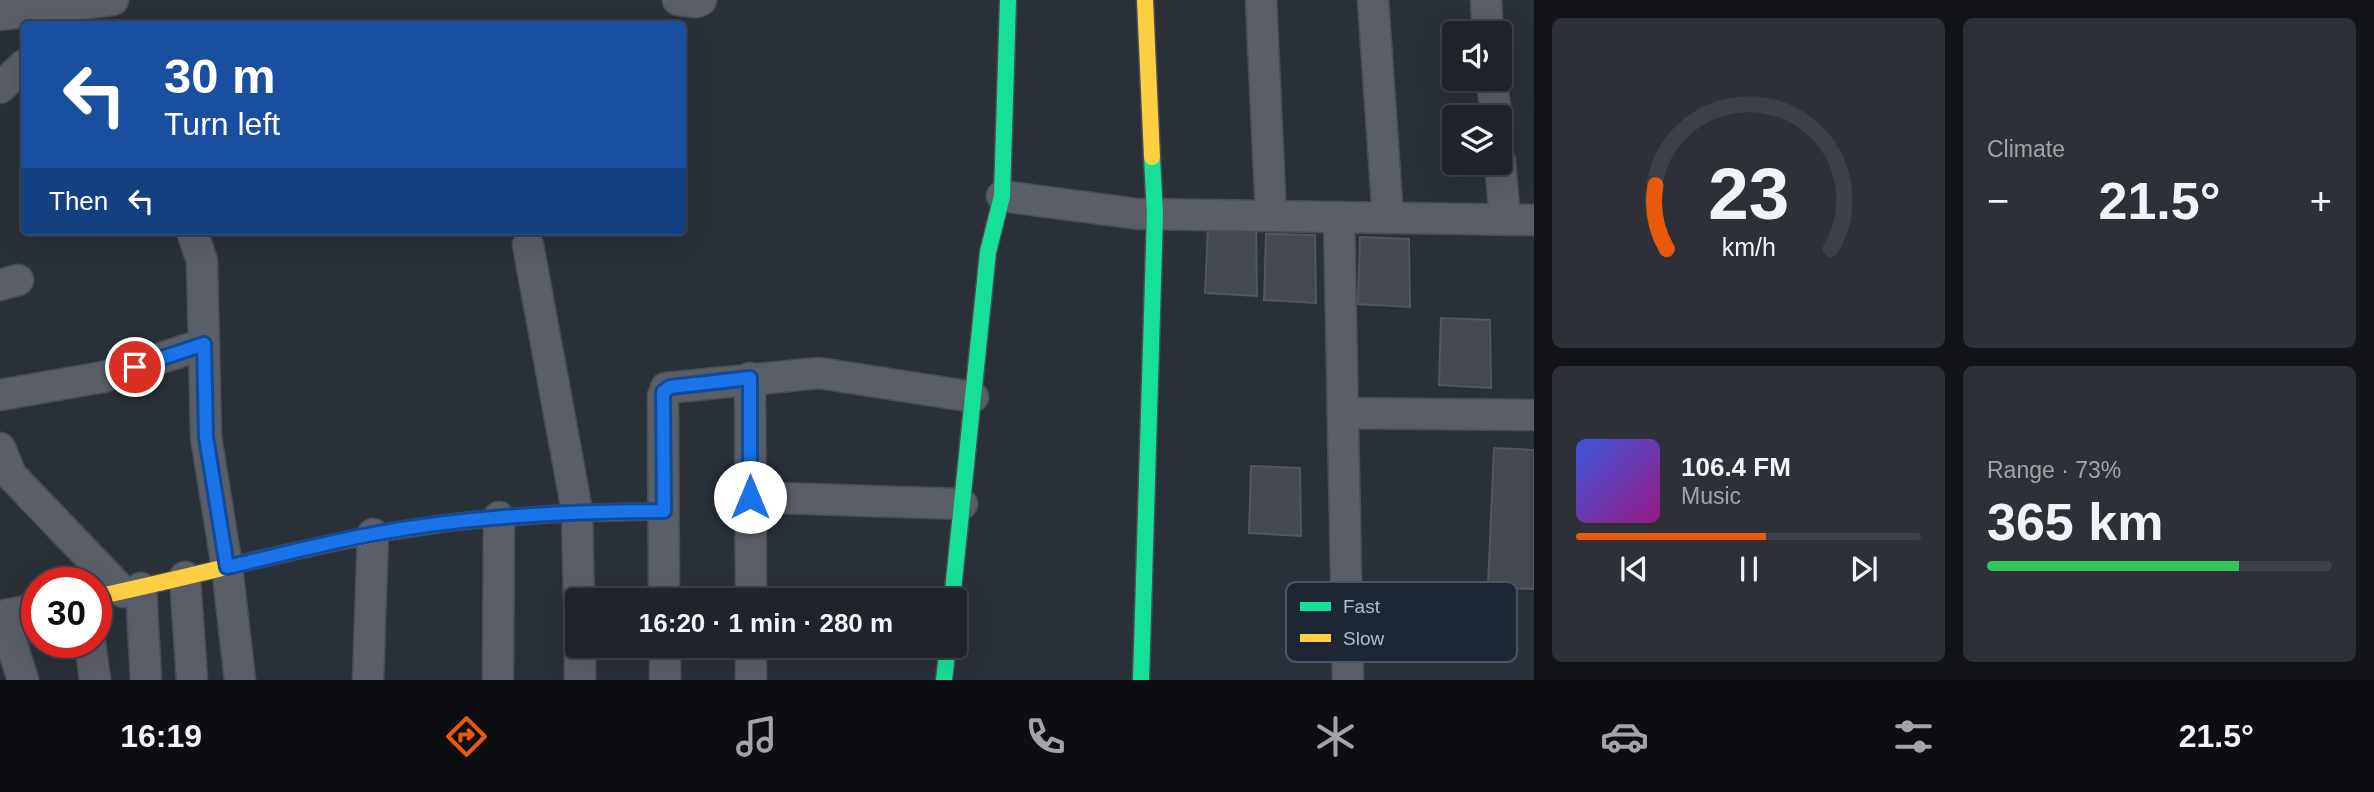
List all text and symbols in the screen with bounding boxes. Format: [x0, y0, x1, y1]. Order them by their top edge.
map controls [1442, 21, 1512, 175]
button: sound [1442, 21, 1512, 91]
icon: left [49, 49, 140, 140]
text: 30 m [164, 49, 276, 103]
button: layers [1442, 105, 1512, 175]
text: Turn left [164, 106, 280, 142]
text: Climate [1987, 136, 2065, 162]
text: 23 [1708, 153, 1789, 234]
text: 21.5° [2098, 172, 2221, 230]
text: − [1987, 180, 2009, 222]
text: + [2310, 180, 2332, 222]
icon: left [122, 182, 160, 220]
text: Then [49, 186, 108, 216]
text: km/h [1721, 233, 1776, 261]
pin [105, 337, 165, 397]
icon: arrive [116, 348, 154, 386]
text: 106.4 FM [1681, 452, 1791, 482]
text: Range · 73% [1987, 457, 2121, 483]
position arrow [713, 460, 787, 534]
text: Music [1681, 483, 1741, 509]
text: 365 km [1987, 493, 2163, 551]
icon: previous [1615, 550, 1653, 588]
icon: pause [1730, 550, 1768, 588]
icon: next [1845, 550, 1883, 588]
speed limit sign: 30 [21, 567, 112, 658]
legend [1286, 582, 1517, 662]
text: Fast [1343, 596, 1381, 617]
text: 16:20 · 1 min · 280 m [639, 608, 893, 638]
text: Slow [1343, 628, 1384, 649]
icon: directions [442, 712, 491, 761]
icon: music [732, 712, 781, 761]
icon: phone [1021, 712, 1070, 761]
icon: climate [1311, 712, 1360, 761]
icon: car [1600, 712, 1649, 761]
icon: filters [1889, 712, 1938, 761]
text: 16:19 [120, 718, 202, 754]
text: 21.5° [2179, 718, 2254, 754]

